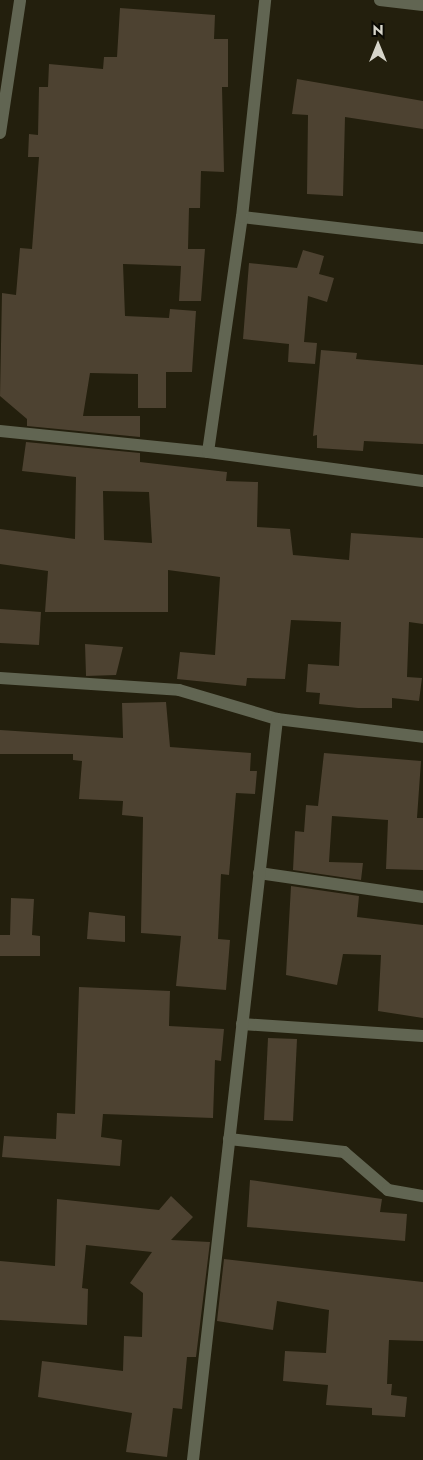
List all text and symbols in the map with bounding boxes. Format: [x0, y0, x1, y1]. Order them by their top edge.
north arrow [353, 20, 403, 70]
text: N [372, 20, 384, 40]

